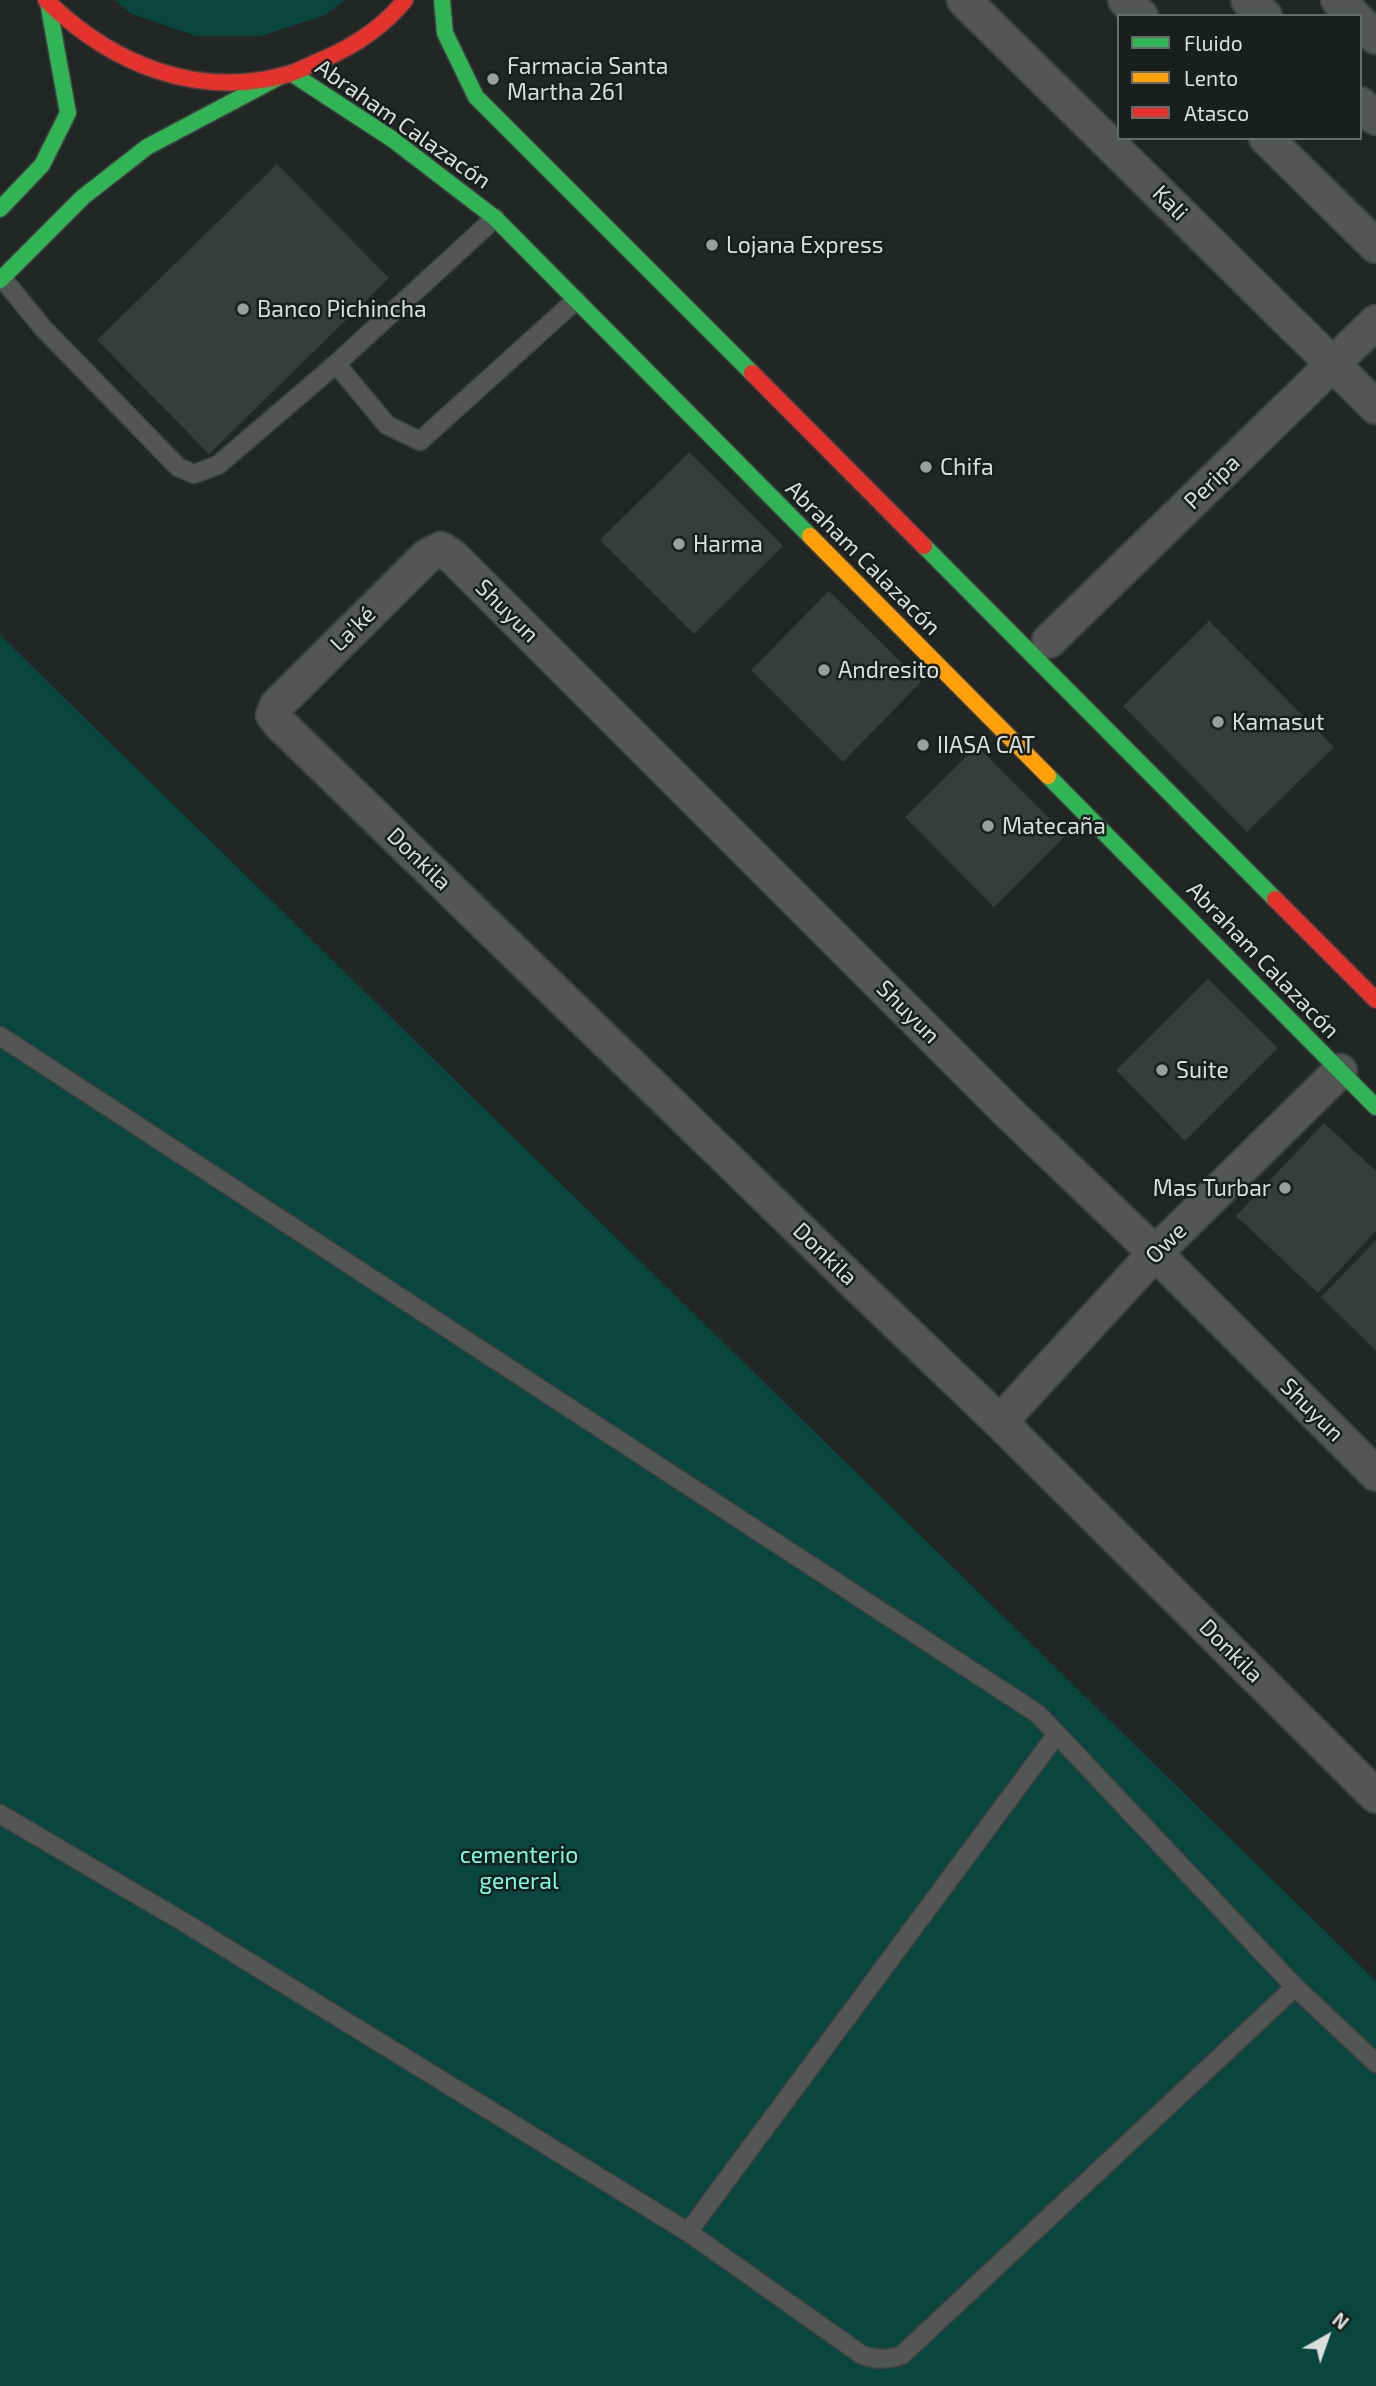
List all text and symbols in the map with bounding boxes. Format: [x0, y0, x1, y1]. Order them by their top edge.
legend [1117, 14, 1362, 140]
text: Fluido [1184, 30, 1243, 55]
place label: Farmacia Santa Martha 261 [507, 52, 668, 106]
street label: Abraham Calazacón [310, 53, 496, 195]
text: Lento [1184, 65, 1238, 90]
marker: Farmacia Santa Martha 261 [485, 71, 501, 87]
text: Atasco [1184, 100, 1249, 125]
street label: Kali [1147, 180, 1193, 226]
place label: Lojana Express [726, 231, 883, 259]
marker: Lojana Express [704, 237, 720, 253]
place label: Banco Pichincha [257, 295, 427, 323]
marker: Banco Pichincha [235, 301, 251, 317]
street label: Peripa [1178, 449, 1246, 515]
place label: Chifa [940, 453, 994, 481]
marker: Chifa [918, 459, 934, 475]
street label: Abraham Calazacón [780, 475, 946, 641]
place label: Harma [693, 530, 763, 558]
marker: Harma [671, 536, 687, 552]
street label: Shuyun [470, 574, 544, 648]
street label: La'ké [325, 601, 381, 657]
place label: Andresito [838, 656, 939, 684]
marker: Andresito [816, 662, 832, 678]
place label: Kamasut [1232, 708, 1325, 736]
marker: Kamasut [1210, 714, 1226, 730]
place label: IIASA CAT [937, 731, 1035, 759]
marker: IIASA CAT [915, 737, 931, 753]
place label: Matecaña [1002, 812, 1106, 840]
marker: Matecaña [980, 818, 996, 834]
street label: Donkila [381, 822, 457, 896]
street label: Abraham Calazacón [1181, 876, 1345, 1044]
street label: Shuyun [871, 975, 945, 1049]
place label: Suite [1176, 1056, 1229, 1084]
marker: Suite [1154, 1062, 1170, 1078]
place label: Mas Turbar [1153, 1174, 1271, 1202]
marker: Mas Turbar [1277, 1180, 1293, 1196]
street label: Donkila [787, 1217, 863, 1291]
street label: Owe [1140, 1217, 1192, 1269]
street label: Shuyun [1275, 1373, 1349, 1447]
street label: Donkila [1193, 1613, 1269, 1689]
park label: cementerio general [460, 1841, 578, 1895]
north arrow [1292, 2302, 1362, 2372]
text: N [1328, 2307, 1353, 2334]

